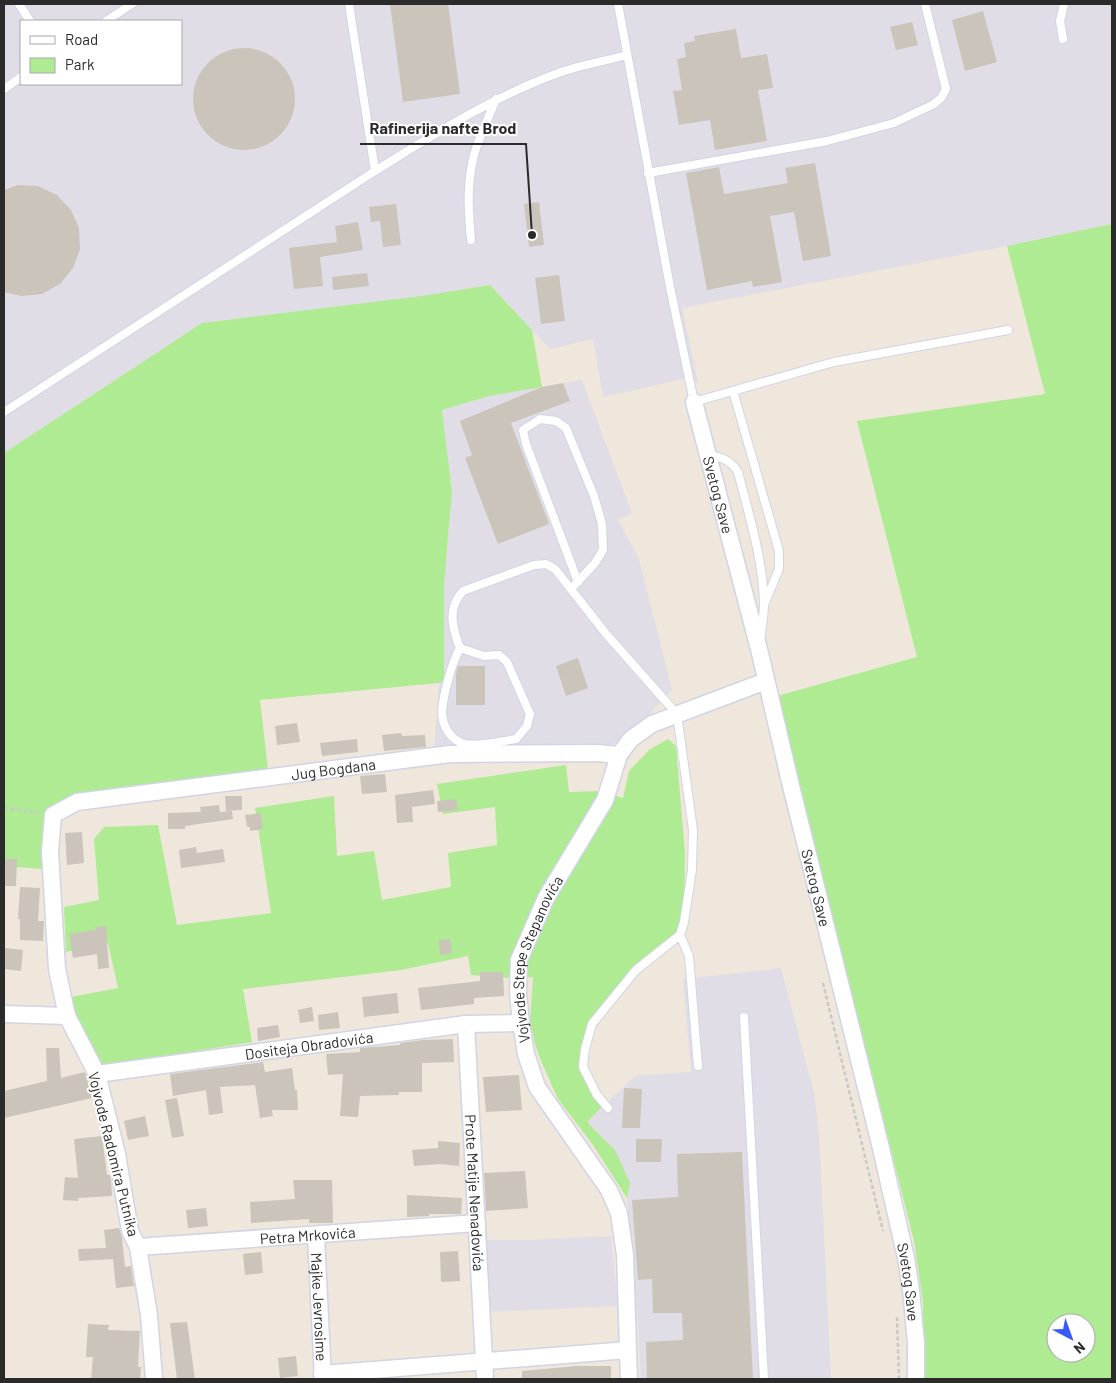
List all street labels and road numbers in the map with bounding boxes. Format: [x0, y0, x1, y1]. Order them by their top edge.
street label: Svetog Save [700, 454, 737, 535]
street label: Jug Bogdana [290, 755, 377, 783]
street label: Svetog Save [798, 847, 835, 928]
street label: Vojvode Stepe Stepanovića [509, 872, 566, 1044]
street label: Dositeja Obradovića [244, 1028, 374, 1063]
street label: Vojvode Radomira Putnika [85, 1070, 143, 1238]
street label: Prote Matije Nenadovića [462, 1114, 488, 1272]
street label: Petra Mrkovića [259, 1223, 356, 1247]
street label: Svetog Save [894, 1241, 923, 1322]
street label: Majke Jevrosime [308, 1252, 331, 1362]

